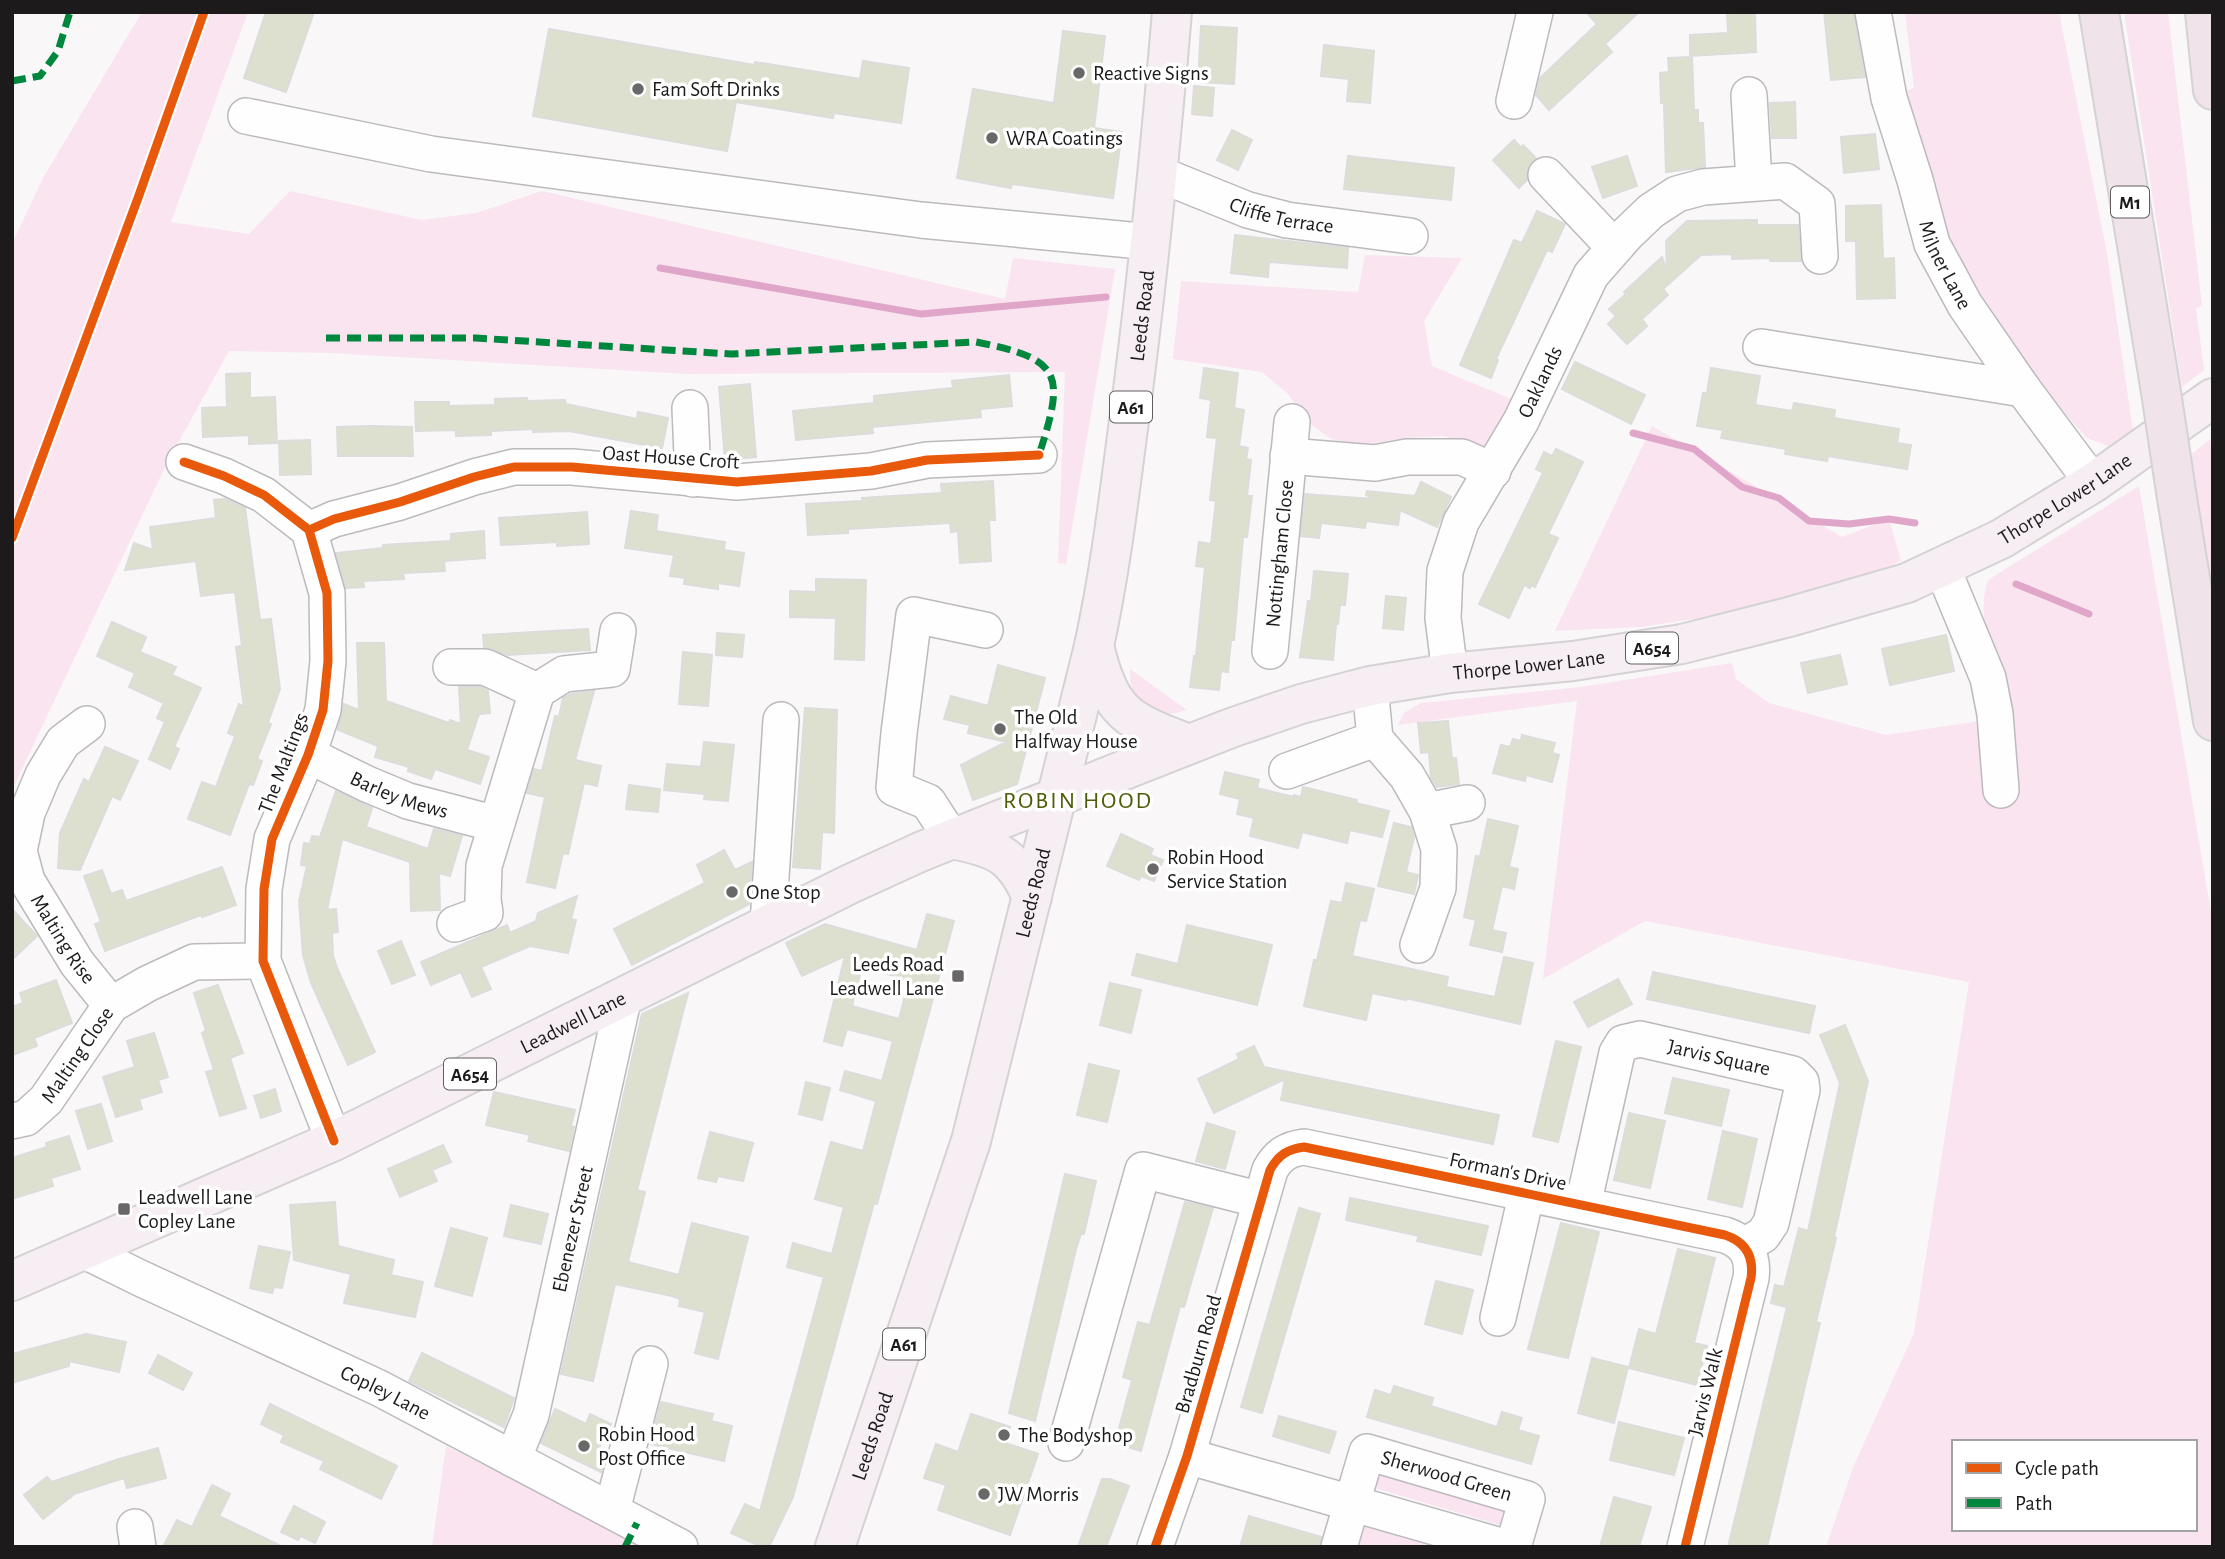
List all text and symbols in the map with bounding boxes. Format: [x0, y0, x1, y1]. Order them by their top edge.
place label: Reactive Signs [1093, 63, 1209, 84]
marker: Reactive Signs [1071, 65, 1087, 81]
place label: Fam Soft Drinks [652, 79, 780, 100]
marker: Fam Soft Drinks [630, 81, 646, 97]
place label: WRA Coatings [1006, 128, 1123, 149]
marker: WRA Coatings [984, 130, 1000, 146]
road number: M1 [2111, 186, 2149, 218]
street label: Cliffe Terrace [1226, 194, 1335, 237]
street label: Milner Lane [1915, 218, 1975, 313]
street label: Leeds Road [1127, 269, 1158, 363]
street label: Oaklands [1514, 343, 1566, 421]
road number: A61 [1110, 392, 1152, 422]
street label: Oast House Croft [602, 442, 740, 473]
street label: Thorpe Lower Lane [1995, 449, 2135, 549]
street label: Nottingham Close [1262, 479, 1297, 628]
road number: A654 [1626, 632, 1678, 664]
street label: Thorpe Lower Lane [1452, 646, 1606, 684]
place label: The Old Halfway House [1014, 707, 1138, 752]
street label: The Maltings [255, 710, 312, 816]
marker: The Old Halfway House [992, 721, 1008, 737]
street label: Barley Mews [347, 767, 450, 822]
district label: ROBIN HOOD [1003, 789, 1153, 813]
street label: Leeds Road [1012, 846, 1054, 940]
place label: Robin Hood Service Station [1167, 847, 1287, 892]
marker: Robin Hood Service Station [1145, 861, 1161, 877]
place label: One Stop [746, 882, 821, 903]
marker: One Stop [724, 884, 740, 900]
street label: Malting Rise [27, 891, 99, 988]
place label: Leeds Road Leadwell Lane [829, 954, 944, 999]
marker: Leeds Road Leadwell Lane [950, 968, 966, 984]
street label: Leadwell Lane [517, 987, 629, 1057]
street label: Malting Close [37, 1003, 117, 1107]
street label: Jarvis Square [1666, 1036, 1772, 1079]
road number: A654 [444, 1058, 496, 1090]
street label: Forman's Drive [1447, 1149, 1568, 1194]
street label: Ebenezer Street [549, 1164, 597, 1294]
place label: Leadwell Lane Copley Lane [138, 1187, 253, 1232]
marker: Leadwell Lane Copley Lane [116, 1201, 132, 1217]
street label: Bradburn Road [1172, 1292, 1225, 1416]
road number: A61 [883, 1328, 925, 1360]
street label: Jarvis Walk [1684, 1346, 1727, 1438]
street label: Copley Lane [337, 1362, 434, 1424]
street label: Leeds Road [848, 1389, 897, 1483]
place label: Robin Hood Post Office [598, 1424, 695, 1469]
place label: The Bodyshop [1018, 1425, 1133, 1446]
marker: The Bodyshop [996, 1427, 1012, 1443]
marker: Robin Hood Post Office [576, 1438, 592, 1454]
legend [1952, 1440, 2197, 1531]
street label: Sherwood Green [1379, 1447, 1514, 1505]
text: Cycle path [2015, 1458, 2099, 1479]
place label: JW Morris [998, 1484, 1079, 1505]
marker: JW Morris [976, 1486, 992, 1502]
text: Path [2015, 1493, 2053, 1514]

